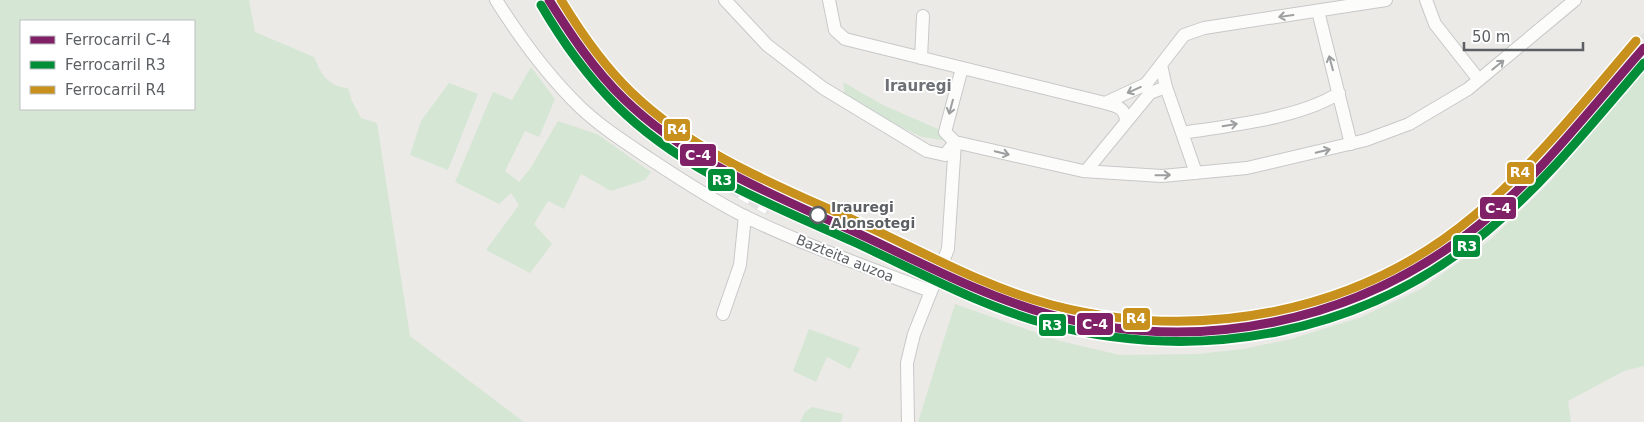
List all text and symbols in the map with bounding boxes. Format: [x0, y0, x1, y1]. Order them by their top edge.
one-way arrow [1278, 11, 1294, 21]
legend [20, 20, 195, 110]
scale bar [1464, 20, 1583, 52]
text: 50 m [1472, 28, 1510, 46]
text: Ferrocarril C-4 [65, 31, 171, 49]
one-way arrow [1325, 55, 1335, 71]
text: Ferrocarril R3 [65, 56, 166, 74]
one-way arrow [1491, 59, 1504, 70]
district label: Irauregi [884, 77, 952, 95]
text: Ferrocarril R4 [65, 81, 166, 99]
one-way arrow [1127, 86, 1142, 95]
one-way arrow [946, 99, 956, 115]
line badge: R4 [663, 118, 691, 142]
one-way arrow [1222, 120, 1238, 130]
text: R4 [667, 121, 688, 137]
line badge: C-4 [679, 143, 717, 167]
one-way arrow [1314, 146, 1330, 155]
text: C-4 [685, 147, 711, 163]
one-way arrow [994, 149, 1010, 158]
line badge: R4 [1506, 161, 1535, 185]
text: R4 [1510, 164, 1531, 180]
line badge: R3 [707, 168, 736, 192]
one-way arrow [1154, 170, 1170, 180]
text: R3 [712, 172, 732, 188]
line badge: C-4 [1479, 196, 1517, 220]
place label: Irauregi Alonsotegi [831, 199, 915, 231]
text: C-4 [1485, 200, 1511, 216]
marker: Irauregi Alonsotegi [809, 206, 827, 224]
street label: Bazteita auzoa [794, 231, 896, 285]
line badge: R3 [1452, 234, 1481, 258]
text: R3 [1457, 238, 1477, 254]
line badge: R4 [1122, 307, 1151, 331]
text: R4 [1126, 310, 1147, 326]
line badge: C-4 [1076, 312, 1114, 336]
line badge: R3 [1038, 313, 1067, 337]
text: C-4 [1082, 316, 1108, 332]
text: R3 [1042, 317, 1062, 333]

